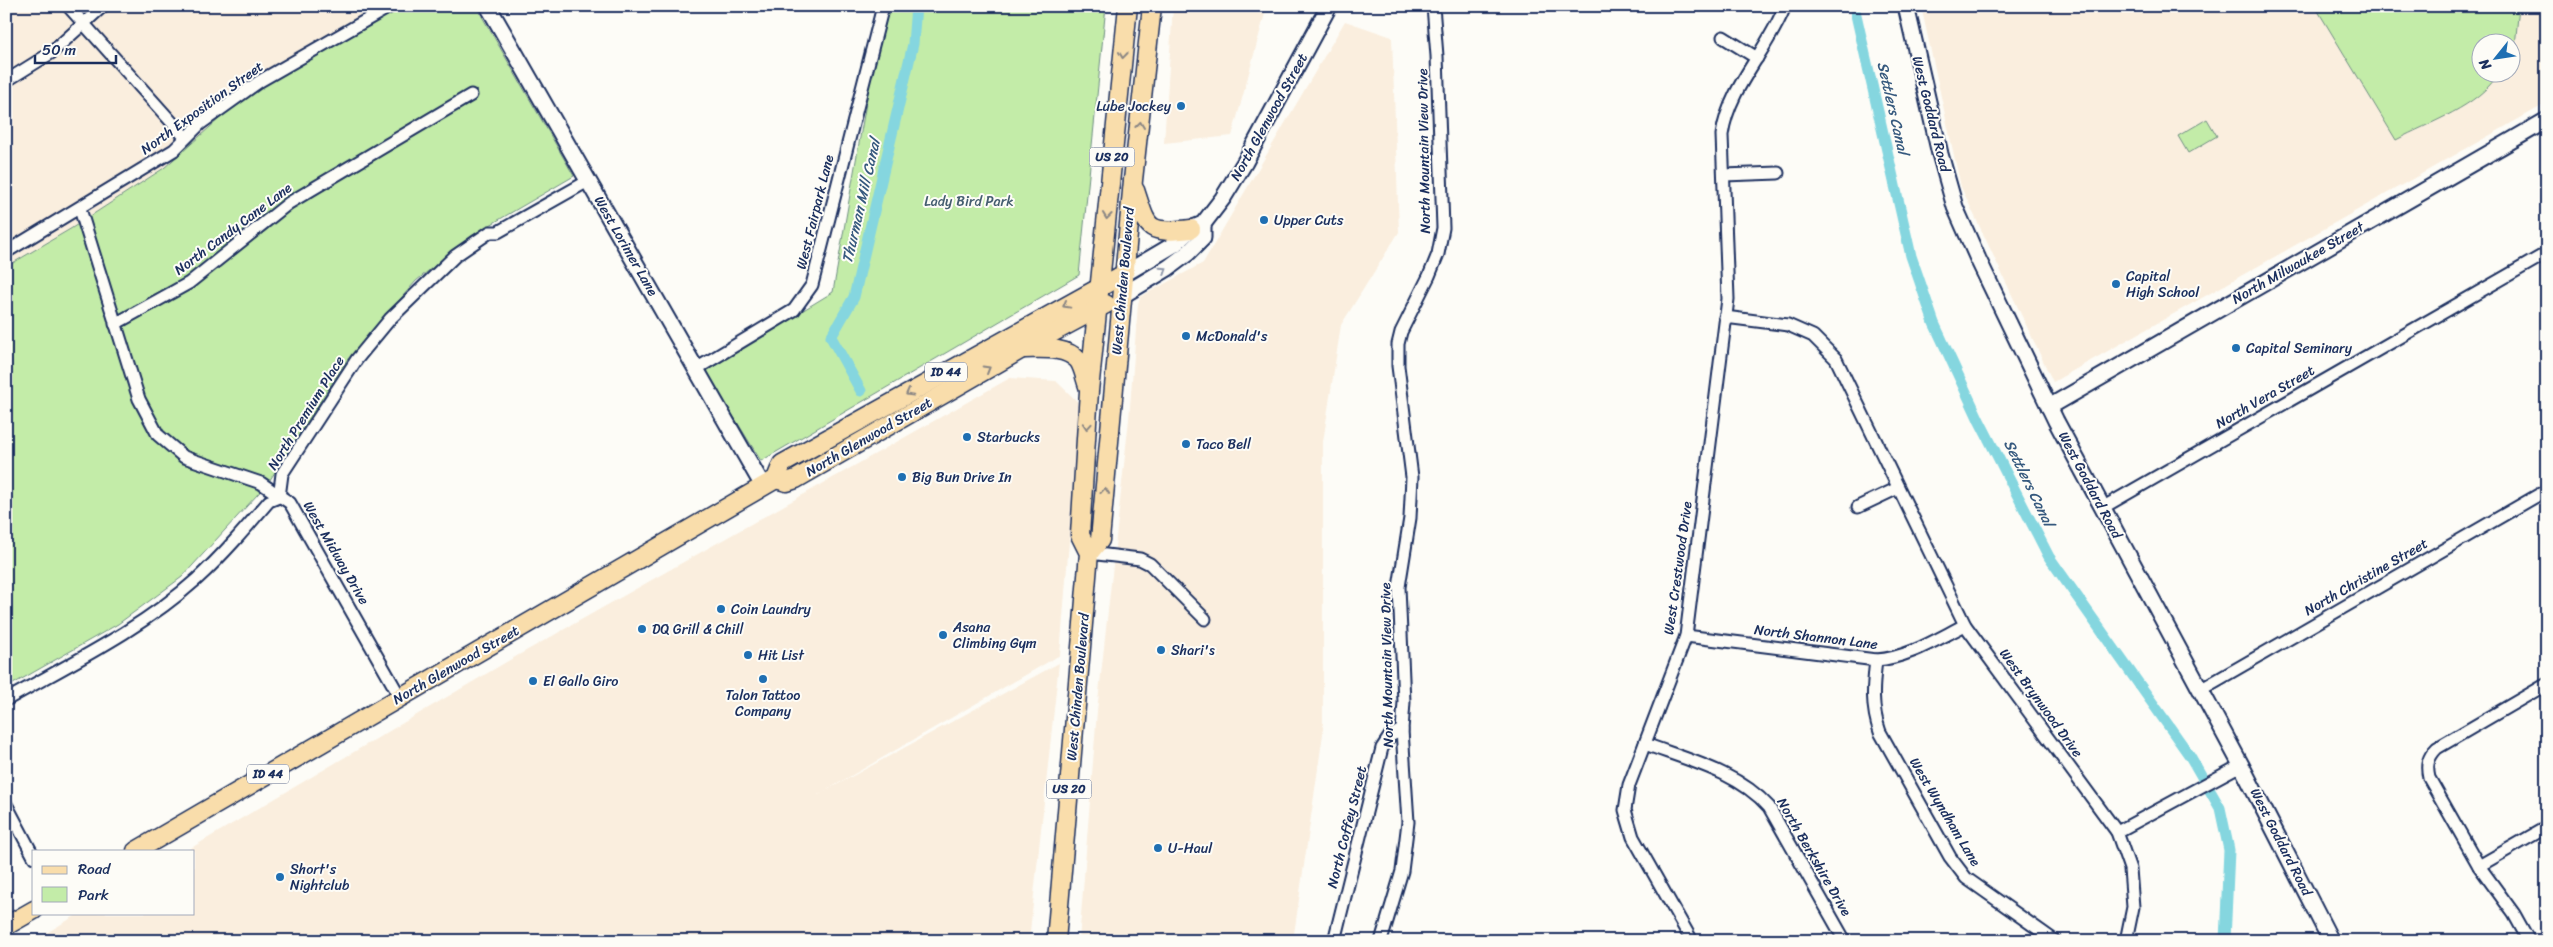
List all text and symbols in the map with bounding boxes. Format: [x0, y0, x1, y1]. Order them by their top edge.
scale bar [35, 32, 116, 64]
north arrow [2470, 32, 2520, 82]
text: 50 m [42, 37, 77, 63]
street label: North Glenwood Street [1223, 48, 1315, 186]
one-way arrow [1118, 51, 1129, 59]
street label: West Goddard Road [1905, 53, 1958, 176]
text: N [2472, 54, 2499, 76]
street label: North Exposition Street [135, 55, 269, 161]
water label: Settlers Canal [1870, 59, 1917, 161]
street label: North Mountain View Drive [1410, 68, 1438, 234]
place label: Lube Jockey [1096, 94, 1172, 119]
marker: Lube Jockey [1175, 100, 1187, 112]
one-way arrow [1134, 121, 1145, 129]
water label: Thurman Mill Canal [834, 133, 889, 266]
road number: US 20 [1090, 148, 1134, 166]
street label: West Fairpark Lane [789, 152, 841, 272]
street label: North Candy Cane Lane [168, 176, 298, 282]
park label: Lady Bird Park [924, 189, 1014, 214]
street label: West Lorimer Lane [587, 191, 665, 301]
street label: West Chinden Boulevard [1104, 205, 1142, 356]
place label: Upper Cuts [1274, 208, 1344, 233]
one-way arrow [1101, 213, 1112, 221]
marker: Upper Cuts [1258, 214, 1270, 226]
street label: North Milwaukee Street [2227, 214, 2370, 311]
place label: Capital High School [2126, 264, 2200, 305]
one-way arrow [1159, 267, 1168, 276]
marker: Capital High School [2110, 278, 2122, 290]
one-way arrow [1062, 299, 1071, 309]
place label: McDonald's [1196, 324, 1268, 349]
marker: McDonald's [1180, 330, 1192, 342]
place label: Capital Seminary [2246, 336, 2353, 361]
marker: Capital Seminary [2230, 342, 2242, 354]
street label: North Premium Place [261, 351, 351, 475]
street label: North Vera Street [2211, 358, 2319, 436]
road number: ID 44 [925, 362, 967, 382]
one-way arrow [982, 365, 991, 375]
one-way arrow [905, 387, 914, 397]
street label: North Glenwood Street [801, 390, 937, 484]
one-way arrow [1082, 423, 1093, 431]
place label: Starbucks [977, 425, 1040, 450]
street label: West Goddard Road [2051, 427, 2130, 545]
marker: Starbucks [961, 431, 973, 443]
place label: Taco Bell [1196, 432, 1252, 457]
water label: Settlers Canal [1997, 435, 2063, 535]
marker: Taco Bell [1180, 438, 1192, 450]
place label: Big Bun Drive In [912, 465, 1012, 490]
marker: Big Bun Drive In [896, 471, 908, 483]
one-way arrow [1099, 487, 1110, 495]
street label: West Midway Drive [296, 496, 376, 610]
street label: West Crestwood Drive [1656, 499, 1700, 636]
street label: North Christine Street [2299, 531, 2433, 623]
street label: North Mountain View Drive [1373, 582, 1401, 748]
place label: Coin Laundry [731, 597, 812, 622]
marker: Coin Laundry [715, 603, 727, 615]
street label: West Chinden Boulevard [1059, 611, 1097, 762]
place label: Asana Climbing Gym [952, 615, 1037, 656]
place label: DQ Grill & Chill [652, 617, 744, 642]
street label: North Shannon Lane [1753, 617, 1879, 657]
street label: North Glenwood Street [388, 618, 524, 712]
marker: DQ Grill & Chill [636, 623, 648, 635]
marker: Asana Climbing Gym [937, 629, 949, 641]
place label: Shari's [1171, 638, 1215, 663]
place label: Hit List [758, 643, 805, 668]
street label: West Brynwood Drive [1993, 643, 2089, 763]
marker: Shari's [1155, 644, 1167, 656]
marker: Hit List [742, 649, 754, 661]
place label: El Gallo Giro [543, 669, 618, 694]
marker: Talon Tattoo Company [757, 673, 769, 685]
marker: El Gallo Giro [527, 675, 539, 687]
place label: Talon Tattoo Company [726, 683, 800, 724]
street label: West Wyndham Lane [1902, 752, 1988, 872]
street label: North Coffey Street [1320, 763, 1374, 891]
road number: ID 44 [247, 764, 289, 784]
road number: US 20 [1046, 780, 1092, 799]
street label: West Goddard Road [2243, 783, 2320, 902]
street label: North Berkshire Drive [1770, 793, 1858, 921]
place label: U-Haul [1168, 836, 1213, 861]
marker: U-Haul [1152, 842, 1164, 854]
legend [32, 850, 195, 914]
text: Road [78, 856, 111, 882]
place label: Short's Nightclub [290, 857, 350, 898]
marker: Short's Nightclub [274, 871, 286, 883]
text: Park [78, 882, 109, 908]

